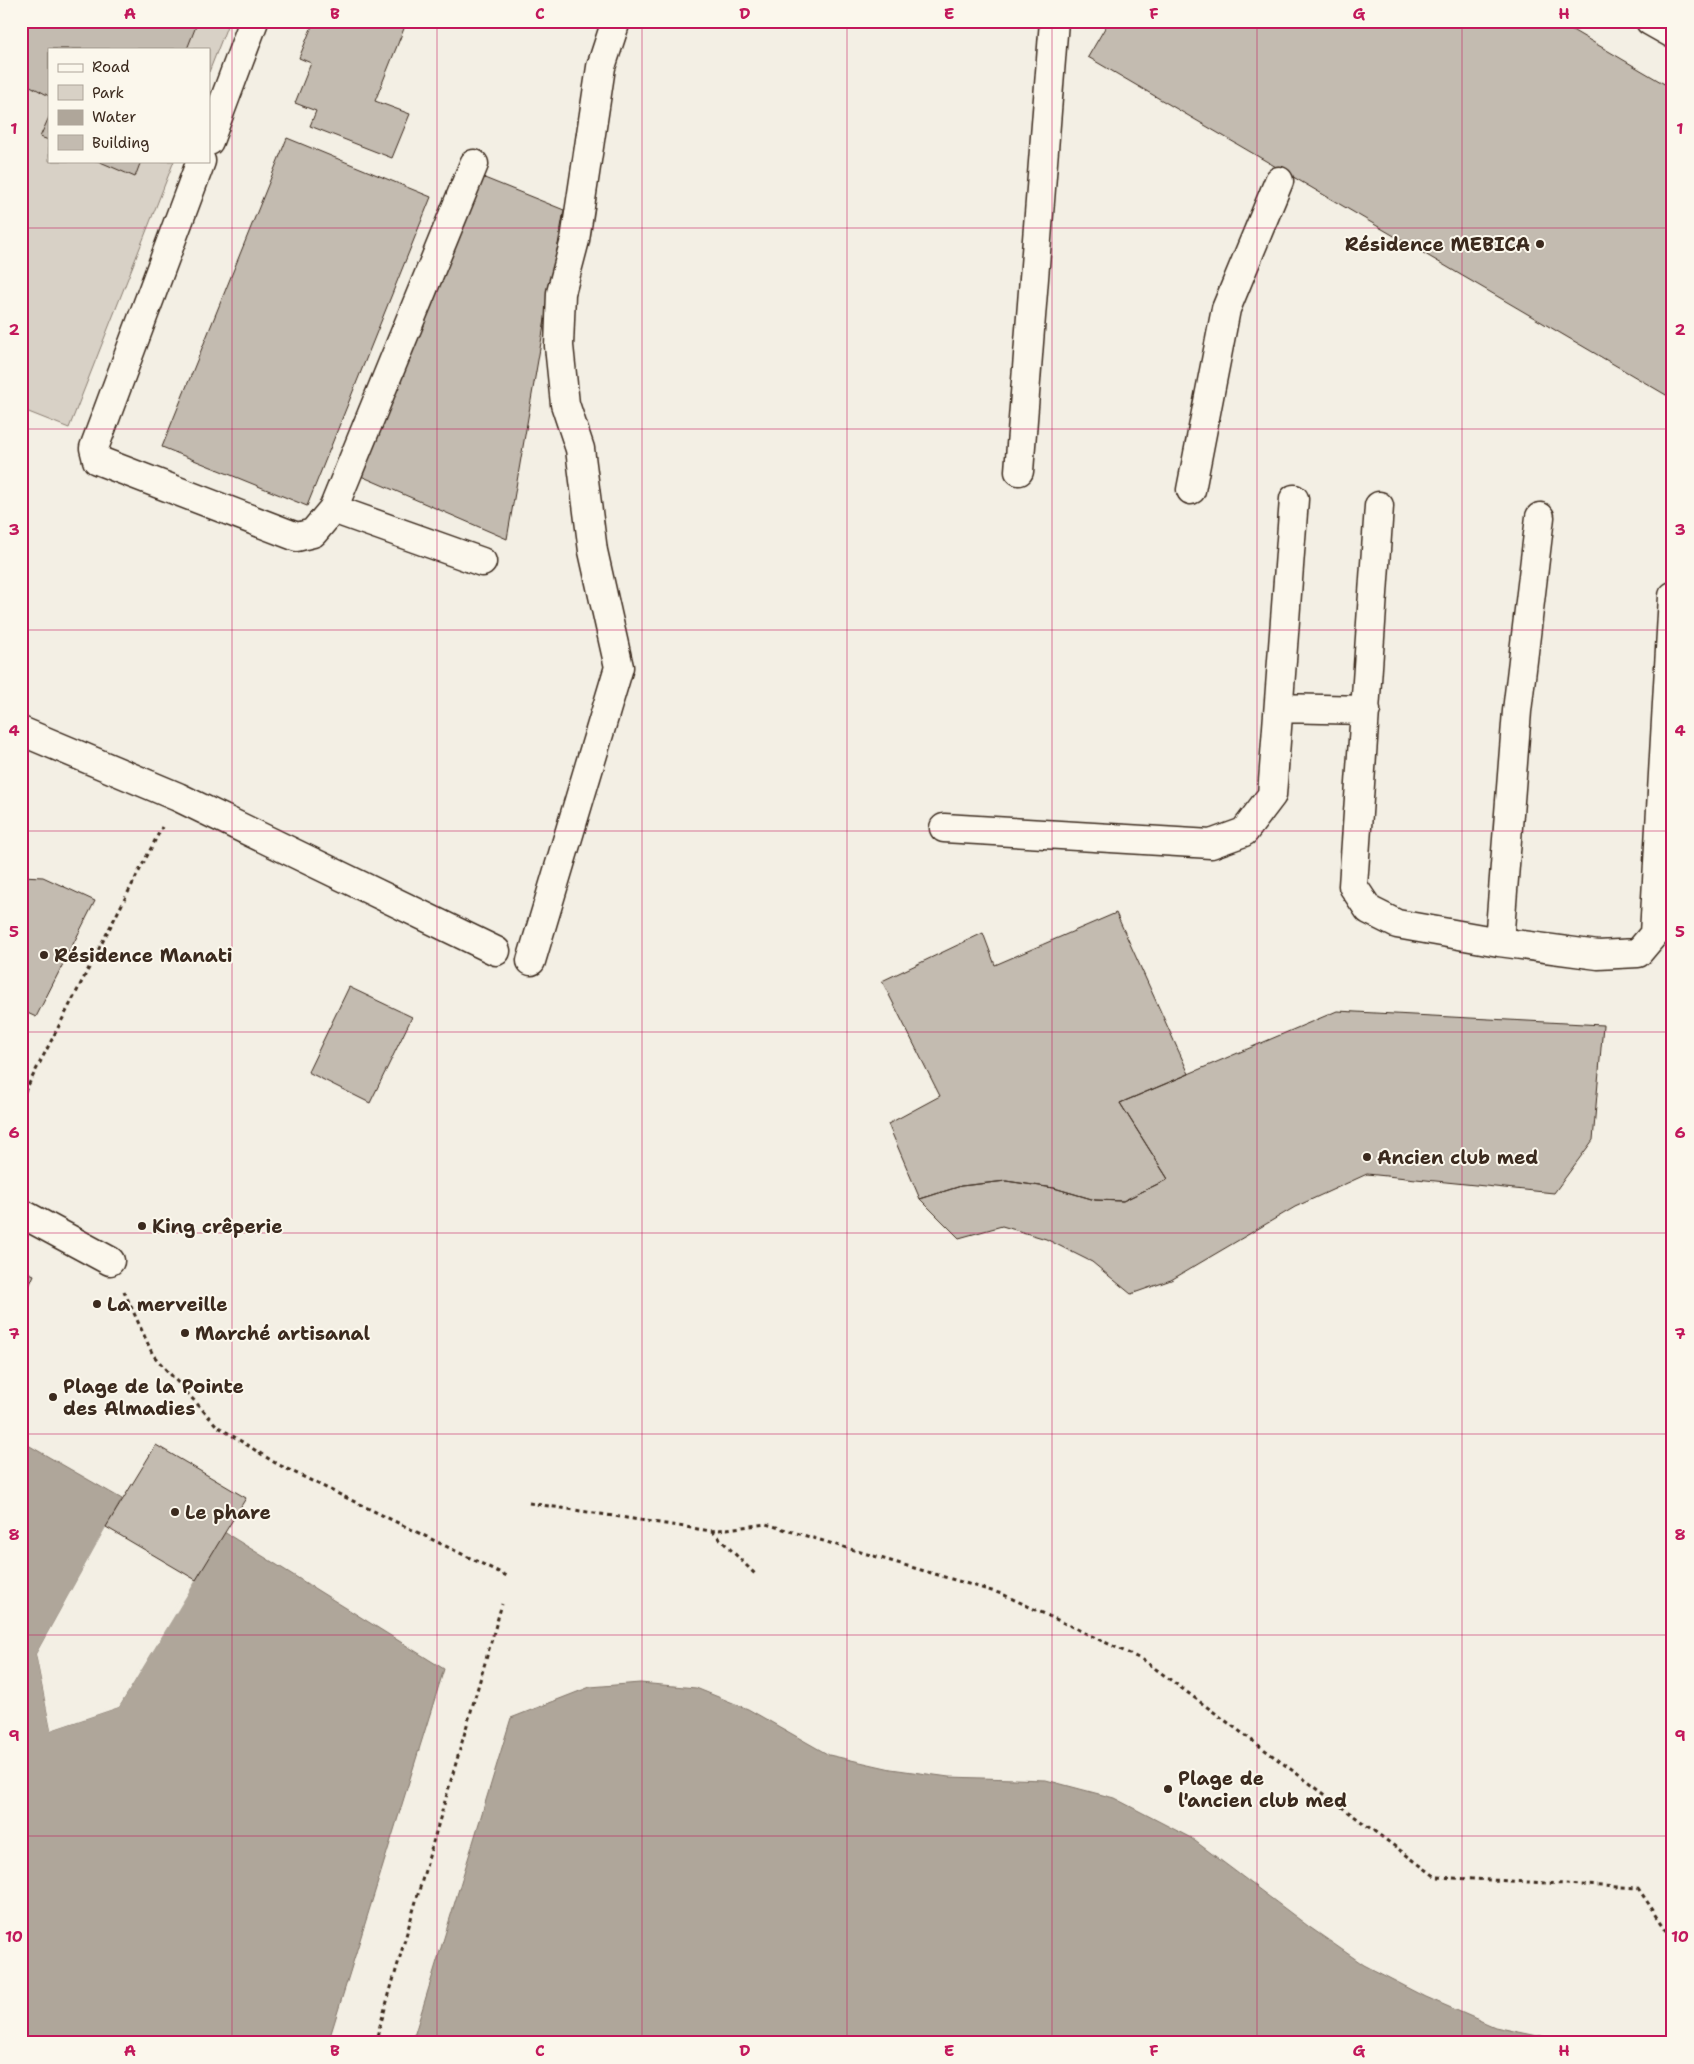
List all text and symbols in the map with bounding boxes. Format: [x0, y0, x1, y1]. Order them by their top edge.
text: A [124, 3, 136, 24]
text: B [330, 3, 340, 24]
text: C [535, 3, 545, 24]
text: D [739, 3, 751, 24]
text: E [944, 3, 954, 24]
text: F [1149, 3, 1159, 24]
text: G [1353, 3, 1366, 24]
text: H [1558, 3, 1570, 24]
legend [48, 48, 210, 162]
text: Road [92, 57, 130, 77]
text: Park [92, 83, 124, 103]
text: Water [92, 107, 136, 127]
text: 1 [10, 118, 18, 139]
text: 1 [1676, 118, 1684, 139]
text: Building [92, 133, 149, 153]
place label: Résidence MEBICA [1345, 232, 1530, 257]
marker: Résidence MEBICA [1534, 238, 1546, 250]
text: 2 [8, 319, 20, 340]
text: 2 [1674, 319, 1686, 340]
text: 3 [8, 519, 20, 540]
text: 3 [1674, 519, 1686, 540]
text: 4 [8, 720, 20, 741]
text: 4 [1674, 720, 1686, 741]
text: 5 [9, 921, 19, 942]
text: 5 [1675, 921, 1685, 942]
place label: Résidence Manati [54, 943, 233, 968]
marker: Résidence Manati [38, 949, 50, 961]
text: 6 [8, 1122, 20, 1143]
text: 6 [1674, 1122, 1686, 1143]
place label: Ancien club med [1377, 1145, 1538, 1170]
marker: Ancien club med [1361, 1151, 1373, 1163]
place label: King crêperie [152, 1214, 283, 1239]
marker: King crêperie [136, 1220, 148, 1232]
place label: La merveille [107, 1292, 228, 1317]
marker: La merveille [91, 1298, 103, 1310]
place label: Marché artisanal [195, 1321, 370, 1346]
text: 7 [8, 1323, 20, 1344]
text: 7 [1674, 1323, 1686, 1344]
marker: Marché artisanal [179, 1327, 191, 1339]
place label: Plage de la Pointe des Almadies [63, 1374, 244, 1421]
marker: Plage de la Pointe des Almadies [47, 1391, 59, 1403]
place label: Le phare [185, 1500, 271, 1525]
marker: Le phare [169, 1506, 181, 1518]
text: 8 [8, 1524, 20, 1545]
text: 8 [1674, 1524, 1686, 1545]
text: 9 [8, 1725, 20, 1746]
text: 9 [1674, 1725, 1686, 1746]
place label: Plage de l'ancien club med [1178, 1766, 1347, 1813]
marker: Plage de l'ancien club med [1162, 1783, 1174, 1795]
text: 10 [5, 1926, 23, 1947]
text: 10 [1671, 1926, 1689, 1947]
text: A [124, 2040, 136, 2061]
text: B [330, 2040, 340, 2061]
text: C [535, 2040, 545, 2061]
text: D [739, 2040, 751, 2061]
text: E [944, 2040, 954, 2061]
text: F [1149, 2040, 1159, 2061]
text: G [1353, 2040, 1366, 2061]
text: H [1558, 2040, 1570, 2061]

